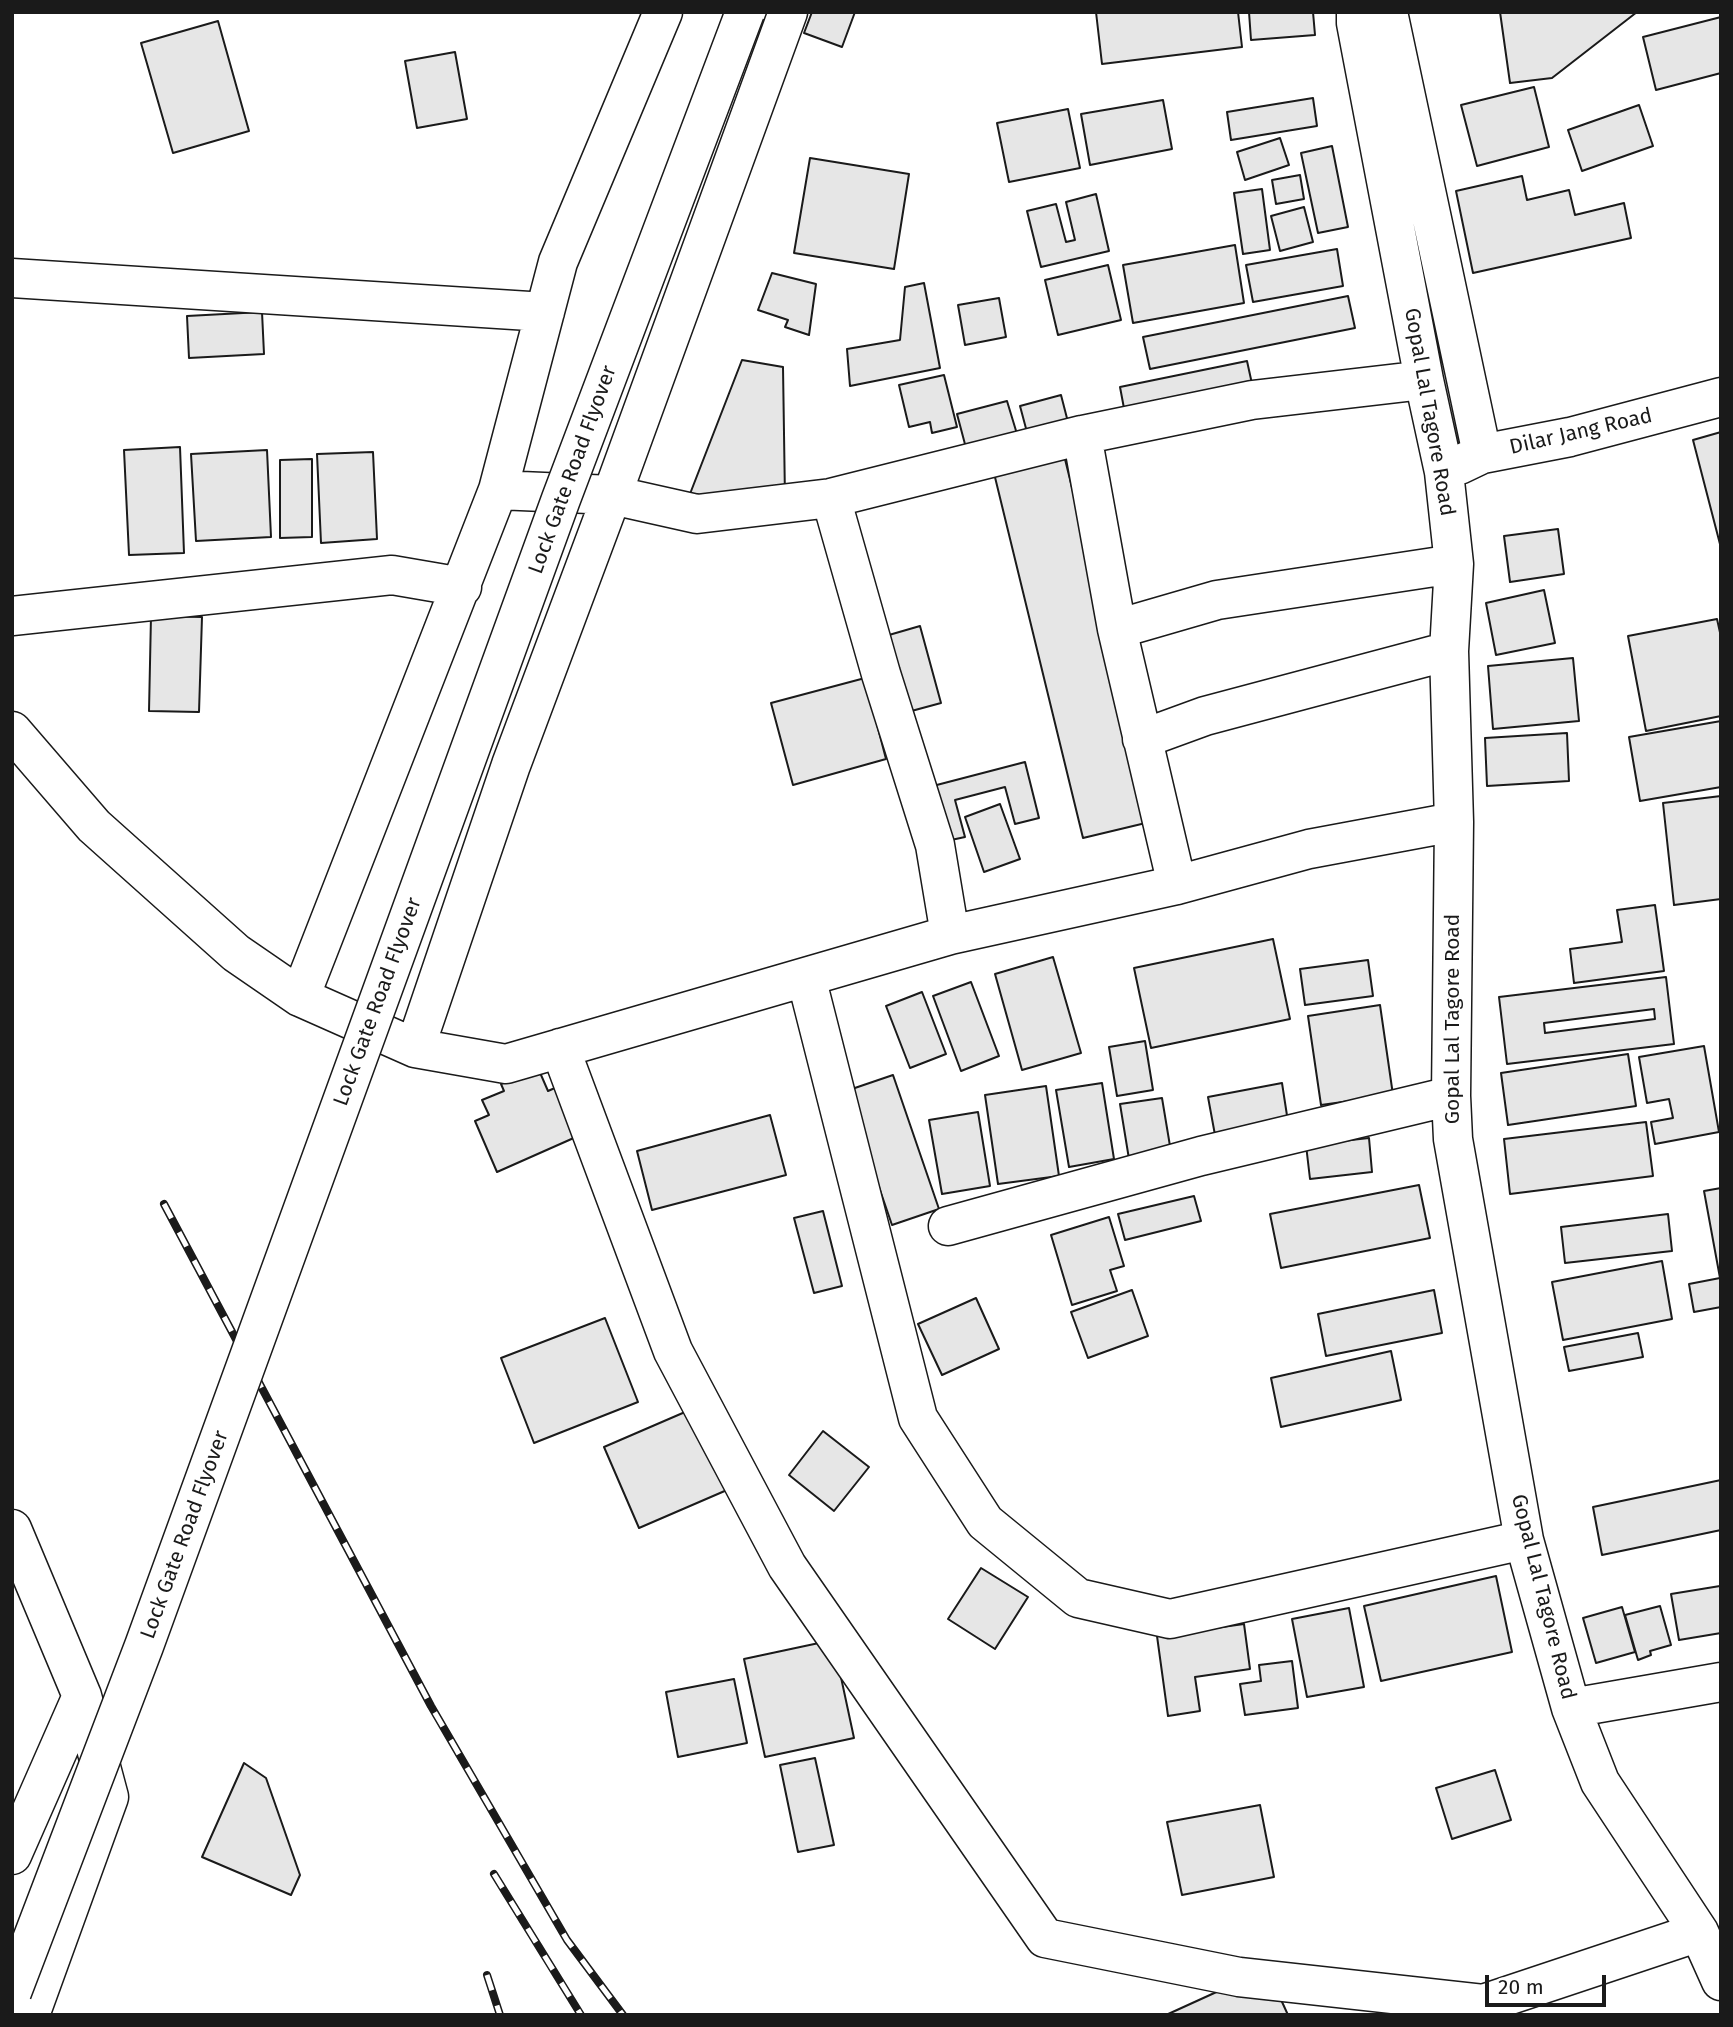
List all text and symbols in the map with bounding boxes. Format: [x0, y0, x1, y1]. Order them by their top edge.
street label: Gopal Lal Tagore Road [1398, 306, 1460, 518]
street label: Lock Gate Road Flyover [524, 362, 622, 578]
street label: Dilar Jang Road [1507, 403, 1655, 461]
street label: Lock Gate Road Flyover [329, 894, 427, 1110]
street label: Gopal Lal Tagore Road [1440, 914, 1466, 1124]
street label: Lock Gate Road Flyover [136, 1427, 234, 1643]
street label: Gopal Lal Tagore Road [1505, 1492, 1581, 1702]
scale bar [1488, 1960, 1609, 2004]
text: 20 m [1498, 1974, 1544, 2000]

